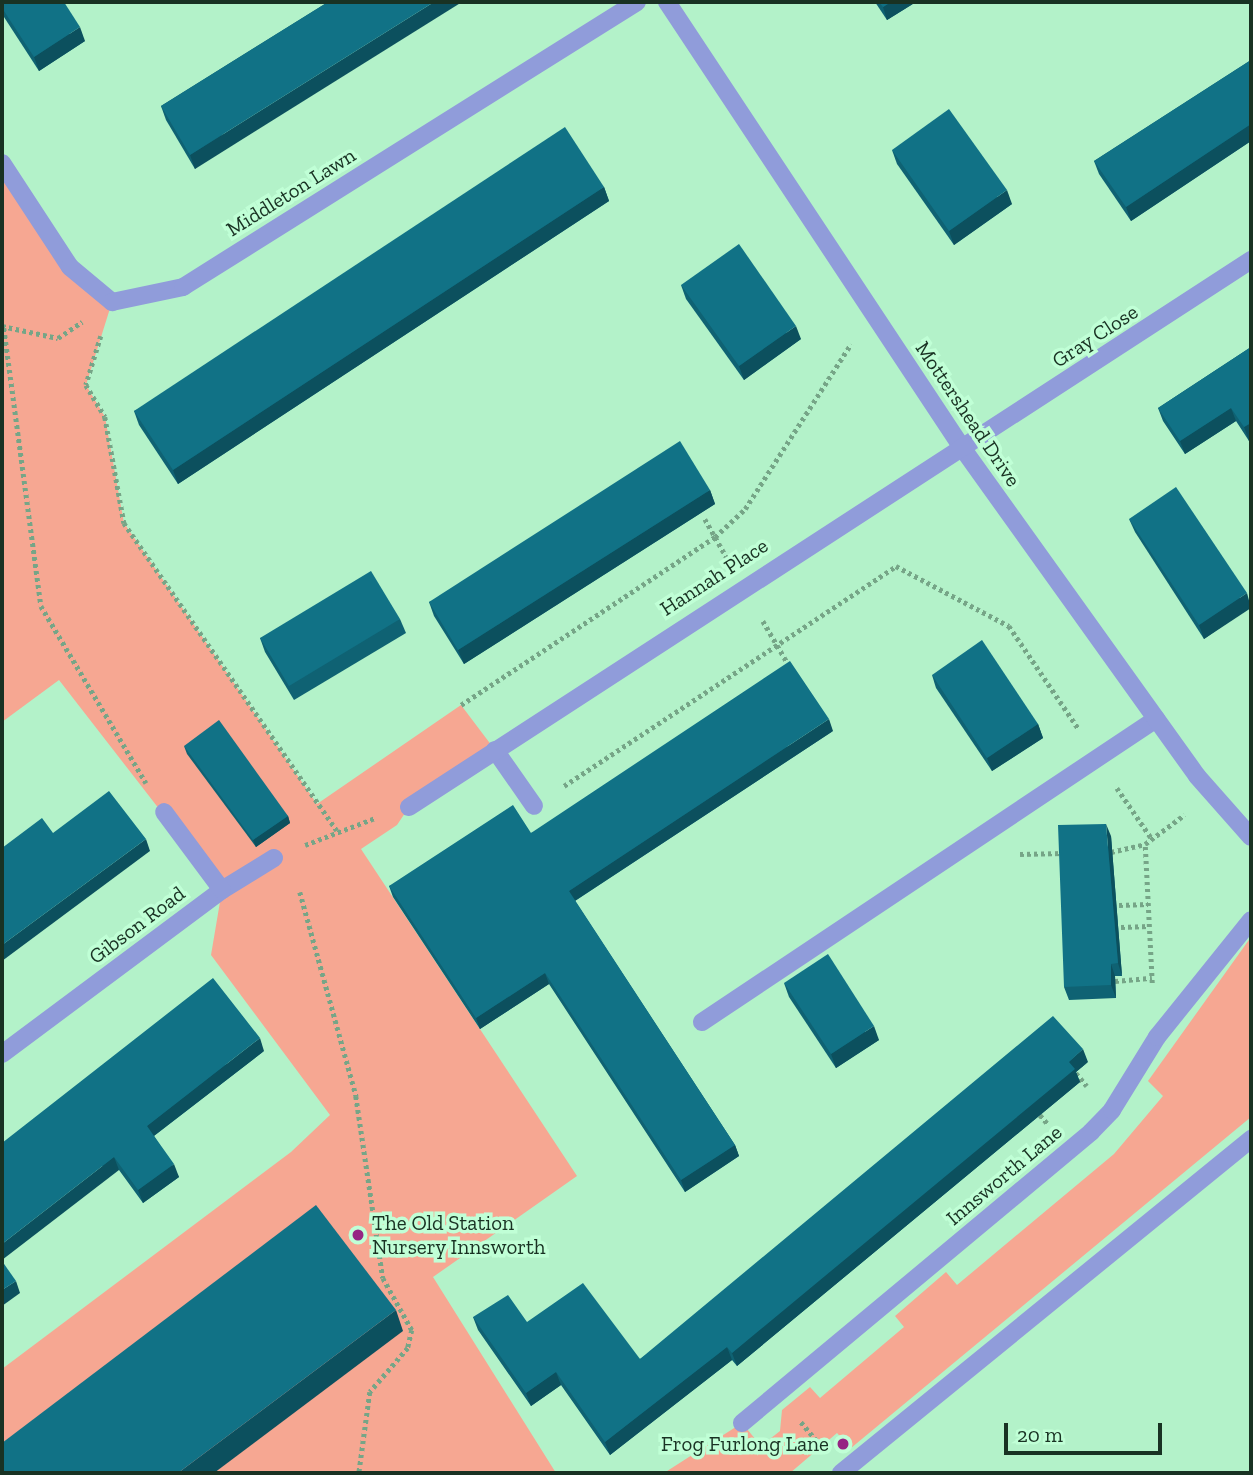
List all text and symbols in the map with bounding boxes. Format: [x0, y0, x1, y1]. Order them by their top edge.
street label: Middleton Lawn [222, 142, 360, 242]
street label: Gray Close [1047, 299, 1143, 373]
street label: Mottershead Drive [910, 337, 1026, 491]
street label: Hannah Place [655, 533, 773, 621]
street label: Gibson Road [84, 881, 190, 969]
street label: Innsworth Lane [941, 1119, 1067, 1231]
place label: The Old Station Nursery Innsworth [372, 1210, 546, 1260]
marker: The Old Station Nursery Innsworth [350, 1227, 366, 1243]
scale bar [1008, 1408, 1166, 1452]
text: 20 m [1017, 1422, 1063, 1447]
place label: Frog Furlong Lane [661, 1431, 829, 1457]
marker: Frog Furlong Lane [835, 1436, 851, 1452]

